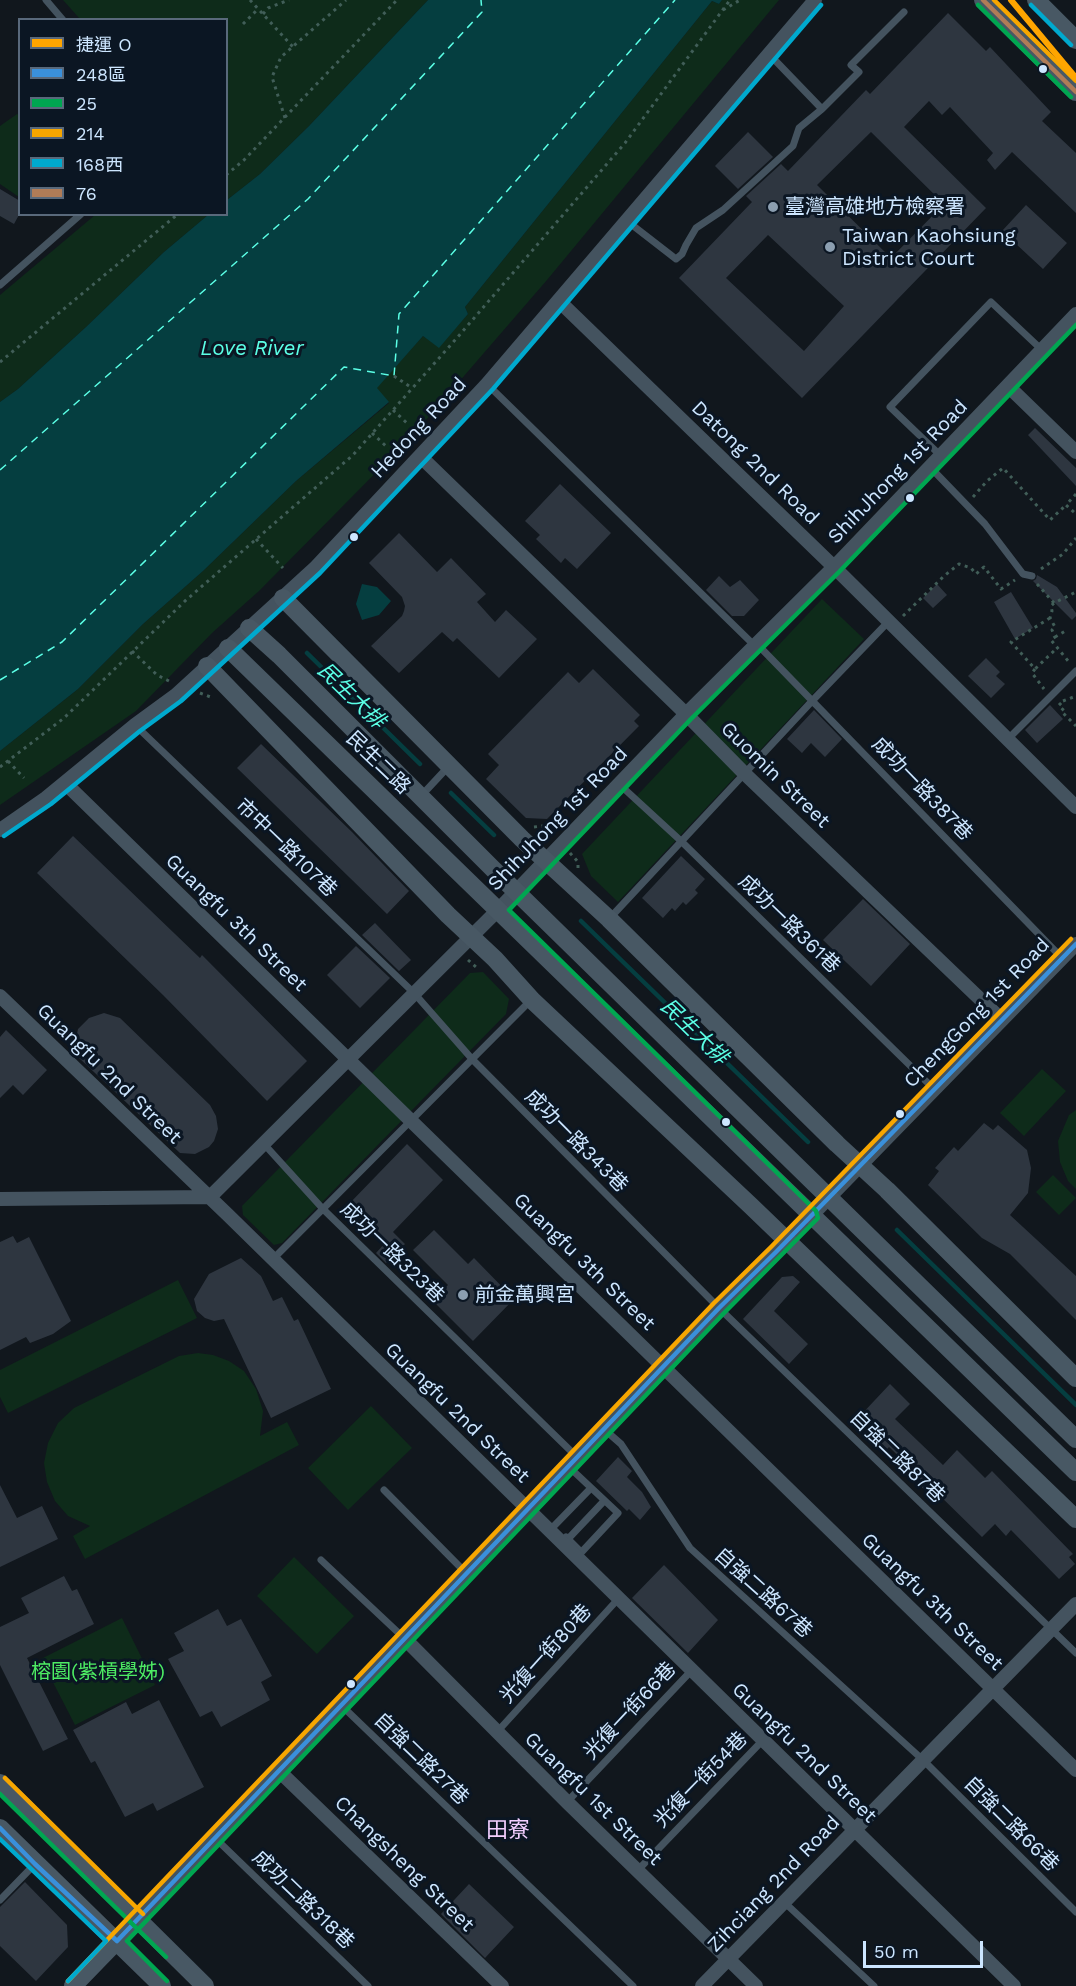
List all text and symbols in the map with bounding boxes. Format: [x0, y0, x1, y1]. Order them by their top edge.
legend [18, 18, 228, 216]
text: 捷運 O [76, 34, 132, 55]
unlabelled marker [1037, 63, 1049, 75]
text: 248區 [76, 64, 126, 85]
text: 25 [76, 93, 97, 114]
text: 214 [76, 123, 105, 144]
text: 168西 [76, 154, 123, 175]
text: 76 [76, 183, 97, 204]
place label: 臺灣高雄地方檢察署 [785, 195, 965, 219]
marker: 臺灣高雄地方檢察署 [766, 200, 780, 214]
place label: Taiwan Kaohsiung District Court [842, 224, 1015, 271]
marker: Taiwan Kaohsiung District Court [823, 240, 837, 254]
water label: Love River [200, 336, 304, 362]
street label: Hedong Road [366, 373, 472, 483]
street label: ShihJhong 1st Road [823, 395, 973, 549]
street label: Datong 2nd Road [686, 396, 824, 530]
unlabelled marker [904, 492, 916, 504]
unlabelled marker [348, 531, 360, 543]
water label: 民生大排 [312, 658, 390, 734]
street label: Guomin Street [715, 717, 835, 833]
street label: 民生二路 [341, 727, 415, 799]
street label: 成功一路387巷 [867, 732, 977, 846]
street label: ShihJhong 1st Road [483, 742, 633, 896]
street label: 市中一路107巷 [231, 794, 341, 902]
street label: Guangfu 3th Street [160, 849, 312, 997]
street label: 成功一路361巷 [733, 870, 845, 978]
street label: ChengGong 1st Road [899, 933, 1055, 1093]
water label: 民生大排 [655, 994, 733, 1070]
street label: Guangfu 2nd Street [32, 999, 186, 1149]
street label: 成功一路343巷 [520, 1085, 632, 1197]
unlabelled marker [894, 1108, 906, 1120]
unlabelled marker [720, 1116, 732, 1128]
street label: Guangfu 3th Street [508, 1188, 660, 1336]
street label: 成功一路323巷 [335, 1197, 449, 1309]
place label: 前金萬興宮 [475, 1283, 575, 1307]
marker: 前金萬興宮 [456, 1288, 470, 1302]
street label: Guangfu 2nd Street [380, 1338, 534, 1488]
street label: 自強二路87巷 [845, 1406, 949, 1508]
street label: Guangfu 3th Street [856, 1528, 1008, 1676]
street label: 自強二路67巷 [709, 1543, 817, 1643]
street label: 光復一街80巷 [495, 1600, 597, 1708]
street label: 光復一街66巷 [579, 1657, 681, 1765]
park label: 榕園(紫槓學姊) [31, 1660, 165, 1684]
unlabelled marker [345, 1678, 357, 1690]
street label: Guangfu 2nd Street [727, 1678, 881, 1828]
street label: 自強二路27巷 [369, 1708, 473, 1810]
street label: Guangfu 1st Street [519, 1727, 667, 1871]
street label: 光復一街54巷 [649, 1727, 753, 1833]
street label: 自強二路66巷 [959, 1772, 1063, 1876]
street label: Changsheng Street [329, 1791, 479, 1937]
street label: Zihciang 2nd Road [703, 1811, 845, 1957]
district label: 田寮 [486, 1818, 530, 1844]
street label: 成功二路318巷 [247, 1846, 359, 1954]
scale bar [866, 1929, 986, 1967]
text: 50 m [874, 1941, 919, 1962]

